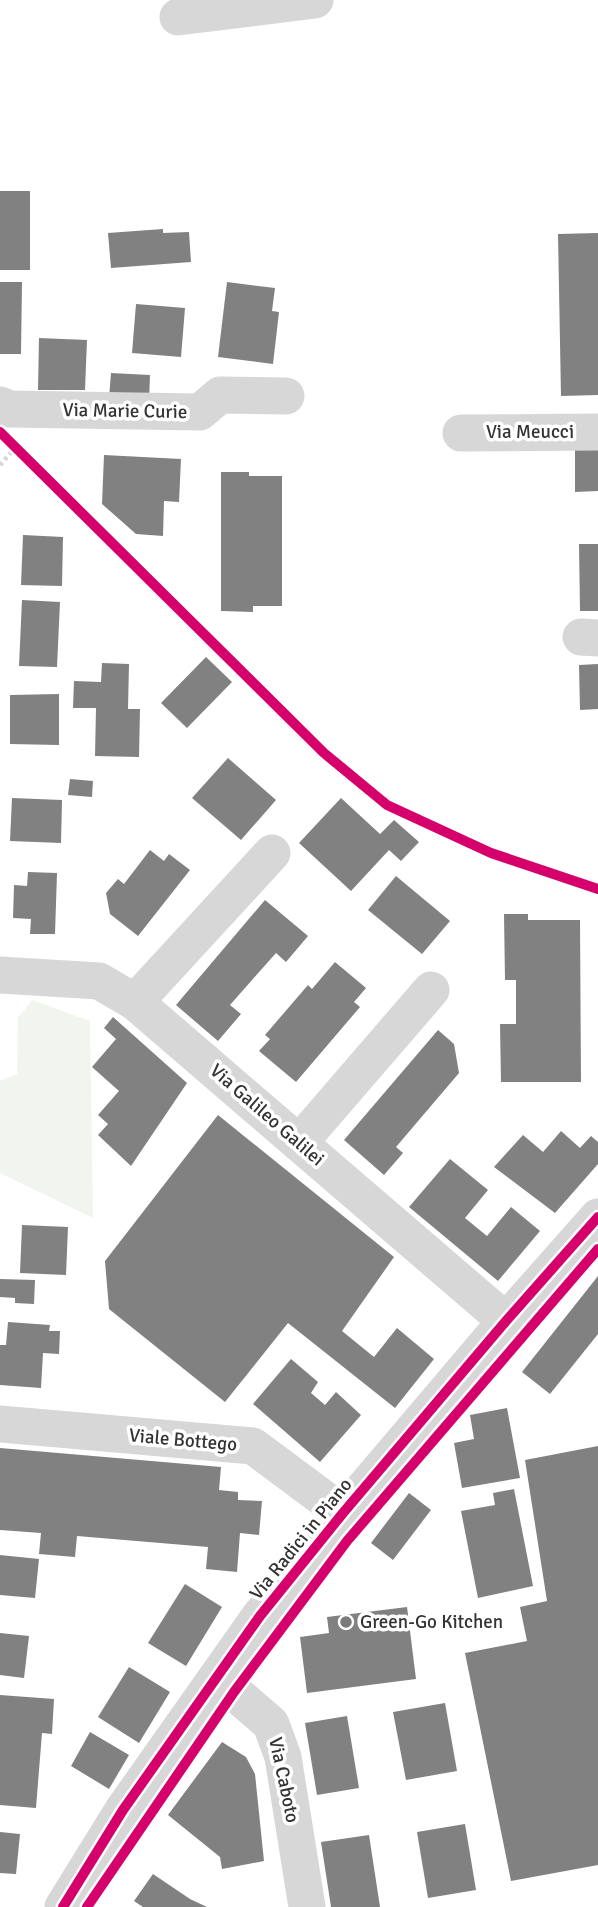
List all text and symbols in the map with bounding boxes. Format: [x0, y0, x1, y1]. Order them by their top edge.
street label: Via Marie Curie [62, 398, 188, 424]
street label: Via Meucci [486, 420, 574, 444]
street label: Via Galileo Galilei [205, 1059, 329, 1171]
street label: Viale Bottego [128, 1423, 238, 1457]
street label: Via Radici in Piano [245, 1473, 358, 1605]
place label: Green-Go Kitchen [360, 1610, 503, 1634]
marker: Green-Go Kitchen [338, 1614, 354, 1630]
street label: Via Caboto [263, 1735, 305, 1825]

